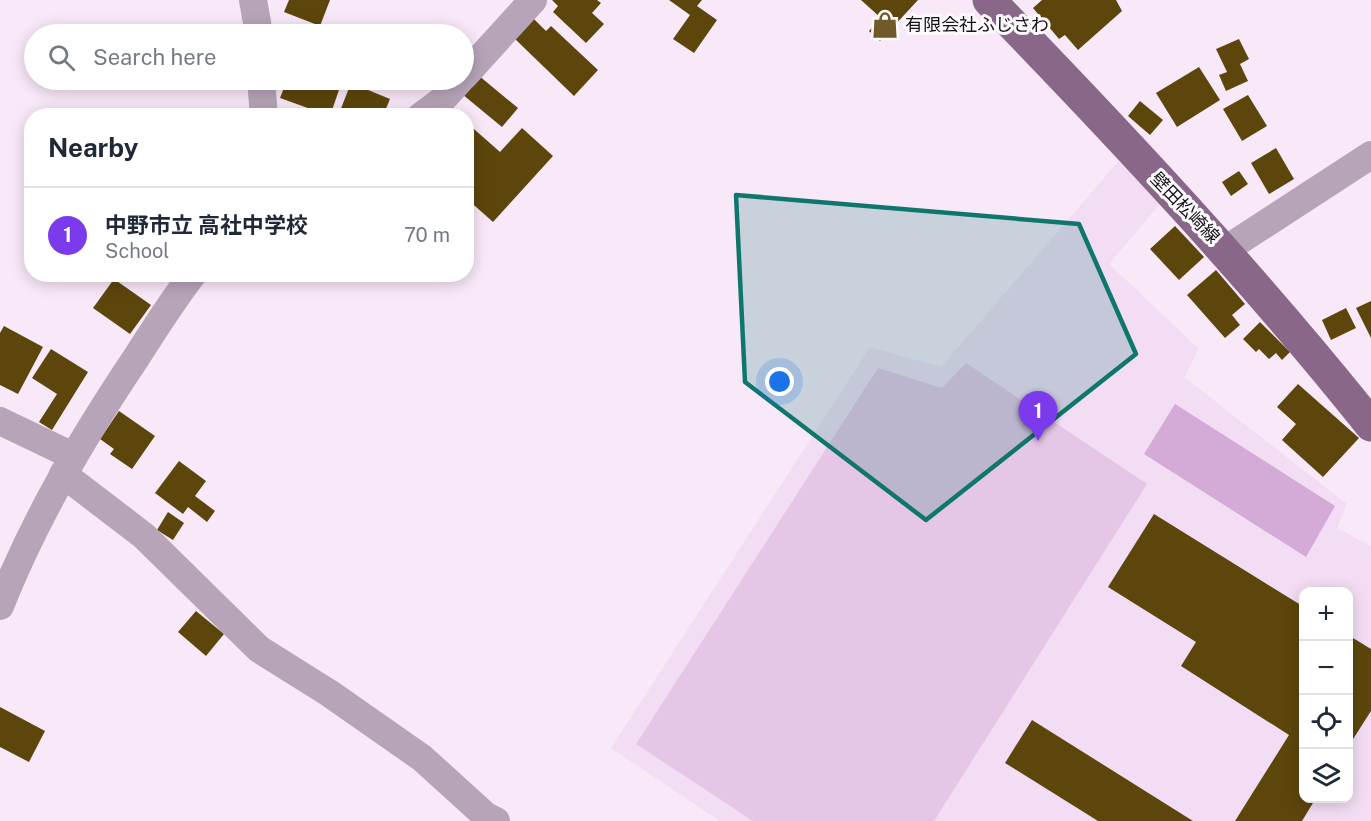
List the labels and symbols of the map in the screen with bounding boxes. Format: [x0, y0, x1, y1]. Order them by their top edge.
shop icon: 有限会社ふじさわ [870, 10, 900, 40]
place label: 有限会社ふじさわ [905, 14, 1049, 35]
street label: 壁田松崎線 [1147, 168, 1224, 247]
your location [765, 367, 794, 396]
pin: 1 [1018, 392, 1058, 441]

